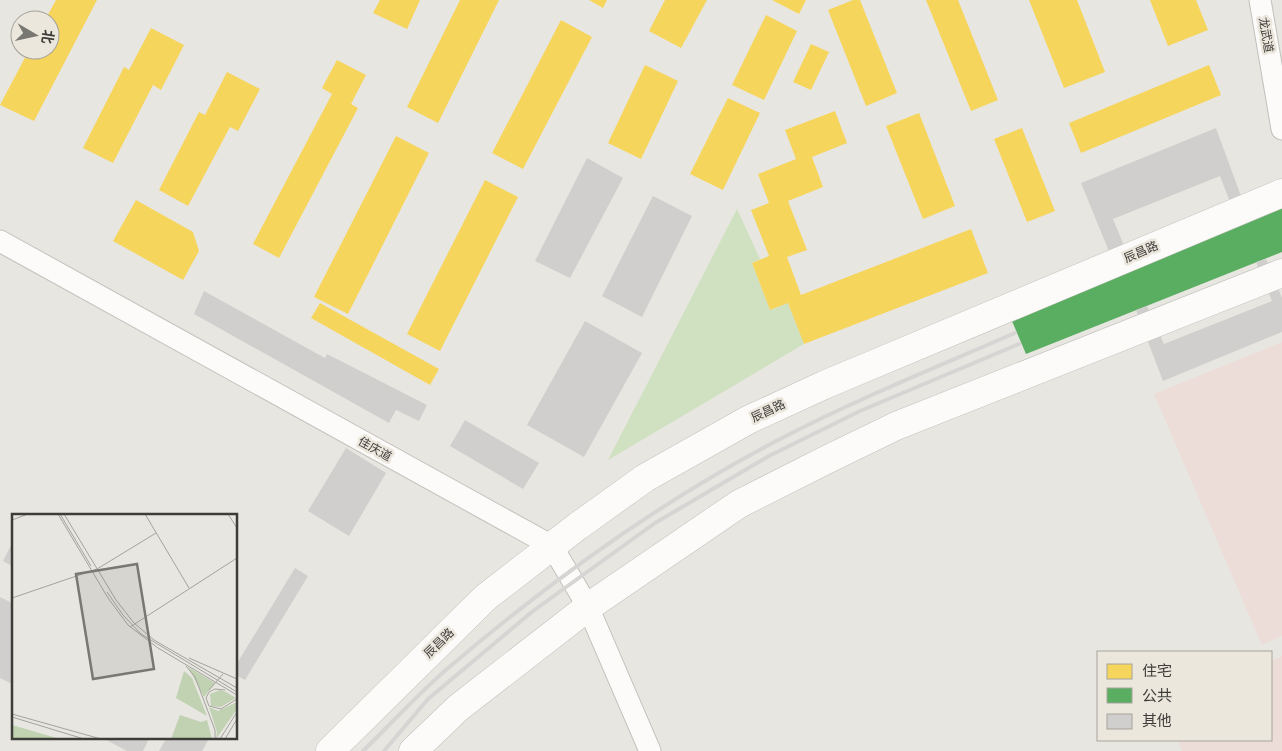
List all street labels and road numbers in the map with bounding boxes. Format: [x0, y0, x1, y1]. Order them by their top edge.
street label: 龙武道 [1256, 16, 1276, 54]
street label: 辰昌路 [1122, 239, 1160, 265]
street label: 辰昌路 [749, 397, 787, 425]
street label: 佳庆道 [356, 434, 394, 464]
street label: 辰昌路 [421, 625, 457, 661]

